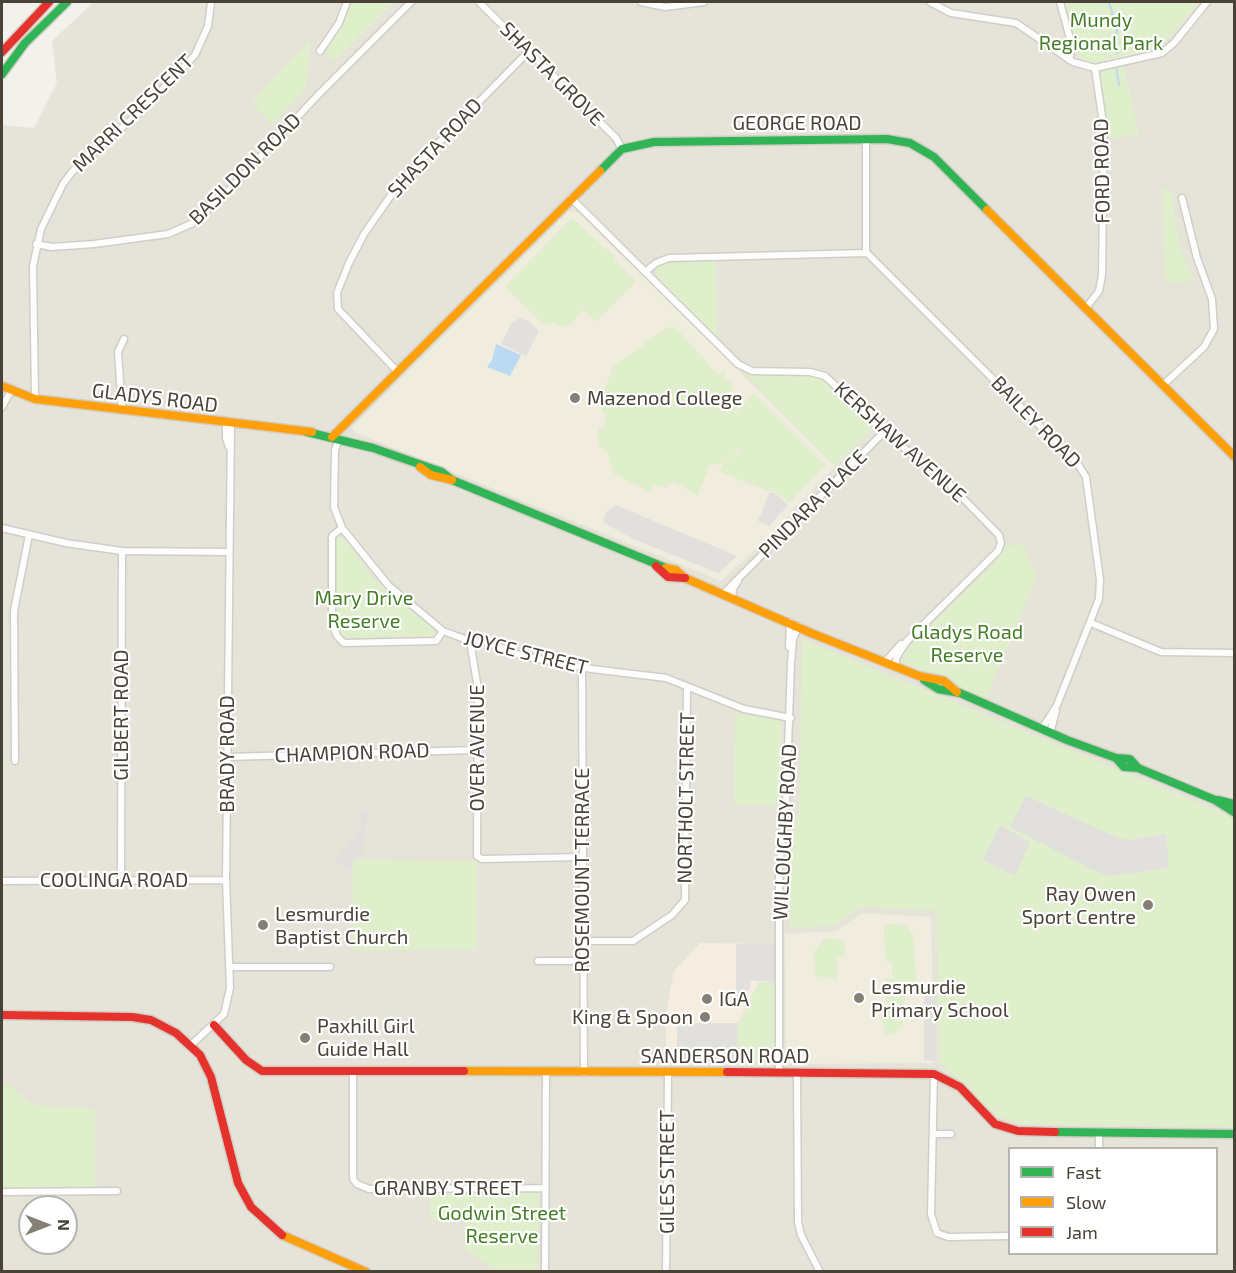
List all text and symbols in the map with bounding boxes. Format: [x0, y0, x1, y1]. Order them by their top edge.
park label: Mundy Regional Park [1039, 8, 1163, 55]
street label: SHASTA GROVE [495, 17, 609, 131]
street label: MARRI CRESCENT [68, 49, 198, 177]
street label: SHASTA ROAD [383, 93, 487, 203]
street label: BASILDON ROAD [184, 108, 306, 230]
street label: GEORGE ROAD [733, 111, 861, 135]
street label: FORD ROAD [1089, 118, 1115, 224]
street label: BAILEY ROAD [986, 371, 1086, 473]
street label: KERSHAW AVENUE [829, 377, 971, 507]
street label: GLADYS ROAD [91, 378, 219, 418]
place label: Mazenod College [587, 386, 743, 410]
marker: Mazenod College [568, 391, 582, 405]
street label: PINDARA PLACE [754, 445, 872, 563]
park label: Mary Drive Reserve [314, 586, 414, 633]
park label: Gladys Road Reserve [911, 620, 1023, 667]
street label: JOYCE STREET [461, 626, 591, 680]
street label: GILBERT ROAD [109, 649, 133, 781]
street label: OVER AVENUE [465, 684, 489, 812]
street label: BRADY ROAD [215, 695, 239, 813]
street label: NORTHOLT STREET [673, 712, 699, 884]
street label: CHAMPION ROAD [274, 738, 430, 768]
street label: WILLOUGHBY ROAD [768, 743, 802, 921]
street label: ROSEMOUNT TERRACE [570, 767, 594, 973]
street label: COOLINGA ROAD [40, 868, 188, 892]
place label: Ray Owen Sport Centre [1022, 882, 1136, 929]
marker: Ray Owen Sport Centre [1141, 898, 1155, 912]
place label: Lesmurdie Baptist Church [275, 902, 408, 949]
marker: Lesmurdie Baptist Church [256, 918, 270, 932]
place label: Lesmurdie Primary School [871, 975, 1009, 1022]
place label: IGA [719, 987, 749, 1011]
marker: Lesmurdie Primary School [852, 991, 866, 1005]
marker: IGA [700, 992, 714, 1006]
place label: King & Spoon [572, 1005, 693, 1029]
marker: King & Spoon [698, 1010, 712, 1024]
place label: Paxhill Girl Guide Hall [317, 1014, 415, 1061]
marker: Paxhill Girl Guide Hall [298, 1031, 312, 1045]
street label: SANDERSON ROAD [640, 1044, 810, 1068]
street label: GILES STREET [655, 1110, 679, 1234]
legend [1008, 1147, 1218, 1255]
text: Fast [1066, 1161, 1101, 1183]
street label: GRANBY STREET [374, 1176, 522, 1200]
text: Slow [1066, 1191, 1106, 1213]
north arrow [18, 1195, 78, 1255]
park label: Godwin Street Reserve [438, 1201, 566, 1248]
text: N [55, 1219, 74, 1231]
text: Jam [1066, 1221, 1098, 1243]

